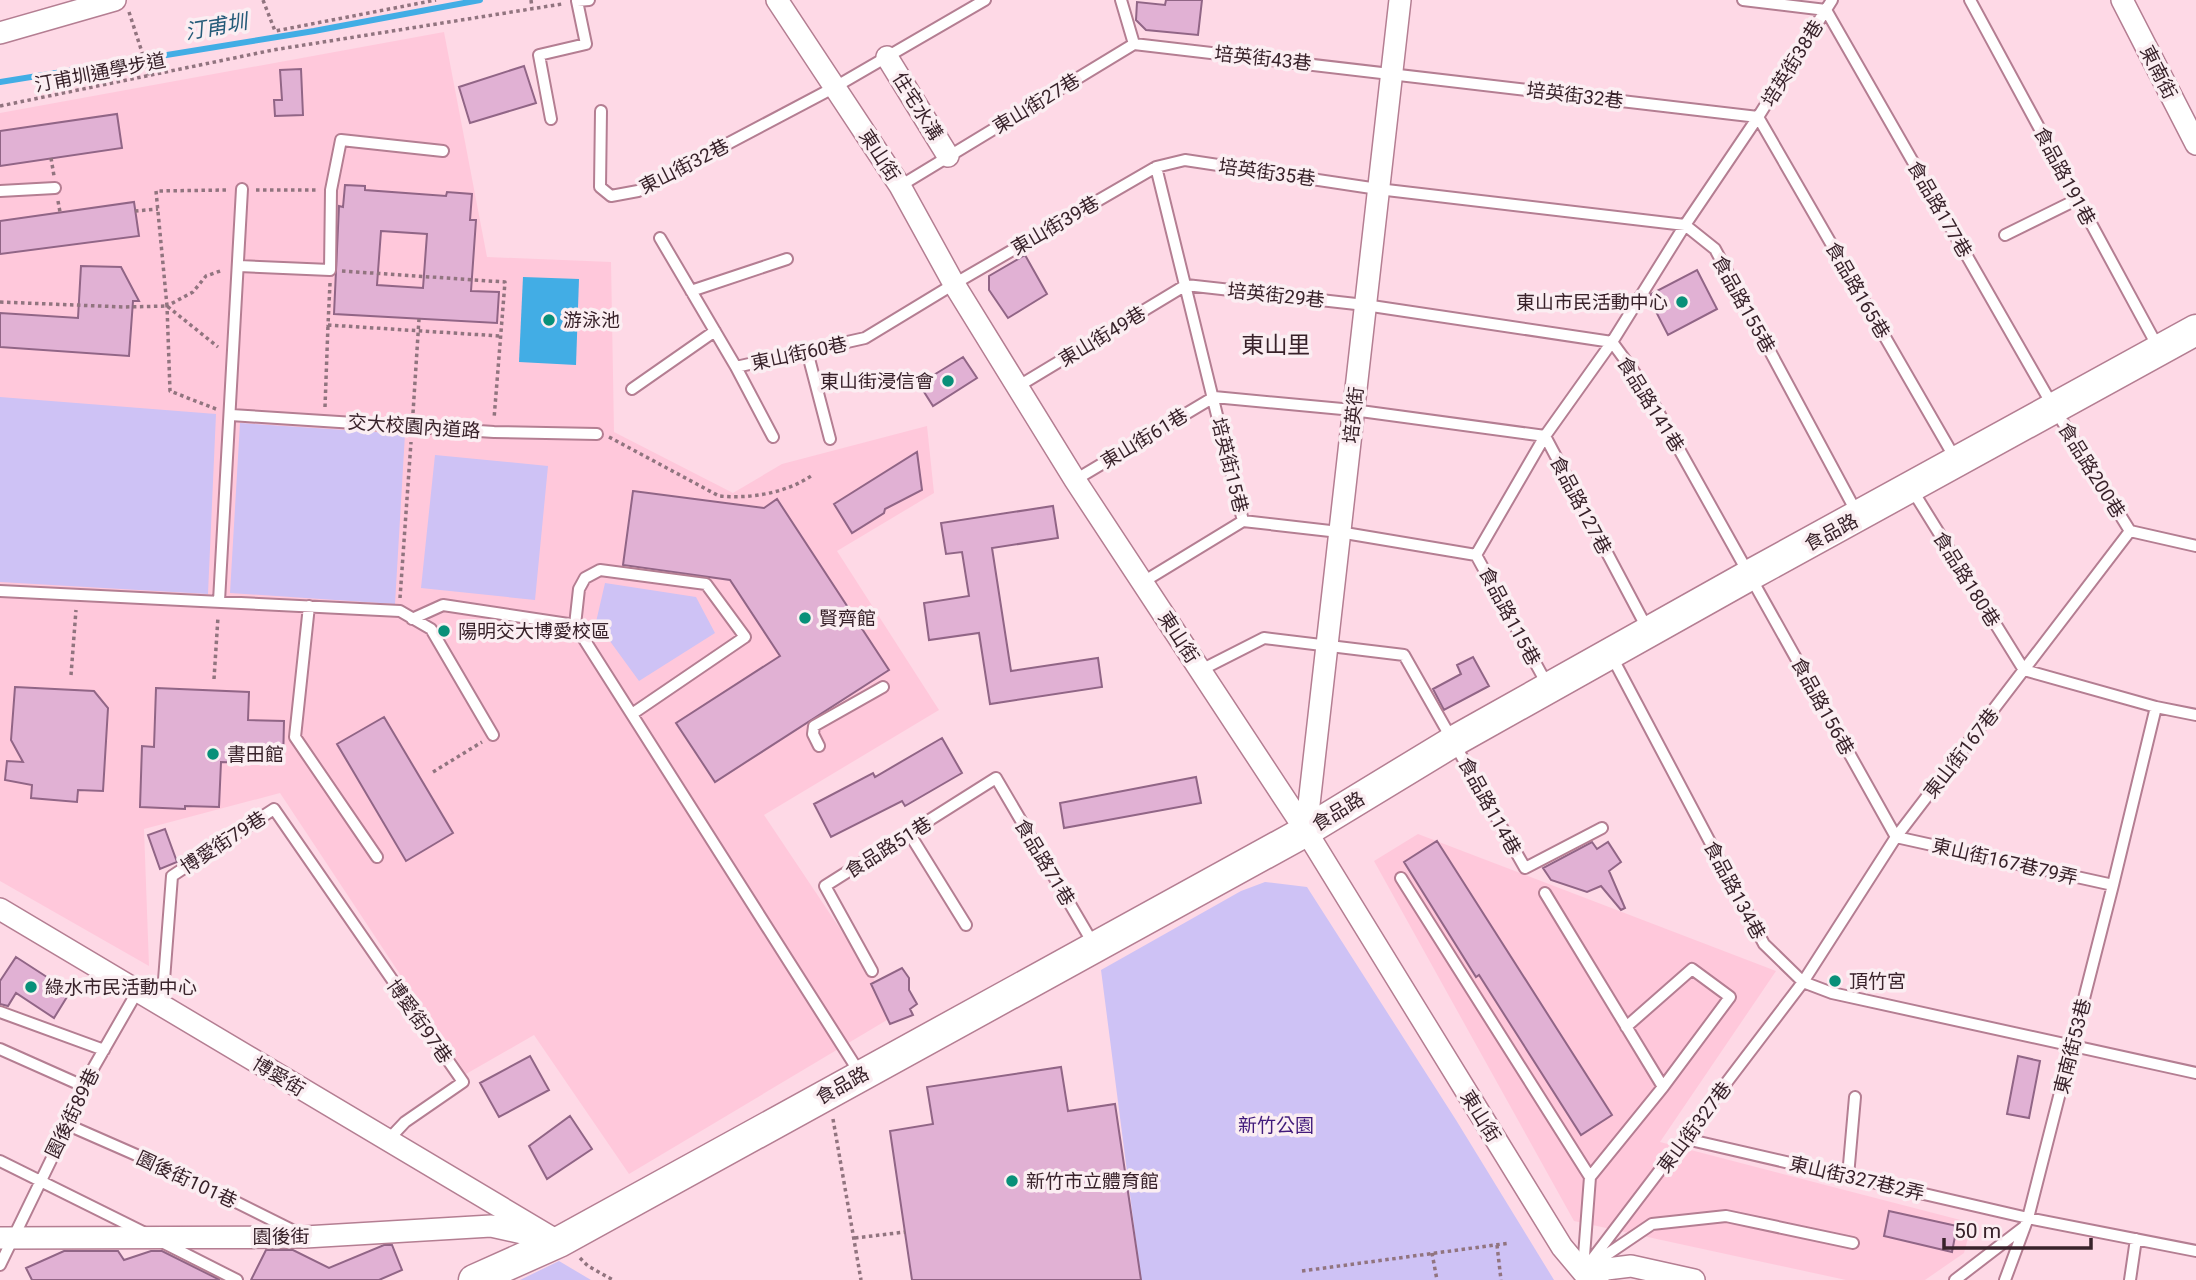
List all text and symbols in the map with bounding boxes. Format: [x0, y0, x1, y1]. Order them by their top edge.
water label: 汀甫圳 [183, 9, 252, 44]
street label: 培英街38巷 [1757, 16, 1828, 111]
street label: 培英街43巷 [1213, 42, 1313, 75]
street label: 東南街 [2135, 42, 2182, 103]
street label: 汀甫圳通學步道 [33, 49, 168, 96]
street label: 住宅水溝 [888, 68, 947, 145]
street label: 東山街27巷 [989, 68, 1084, 138]
street label: 培英街32巷 [1525, 78, 1625, 113]
street label: 食品路191巷 [2029, 123, 2100, 229]
street label: 東山街 [854, 125, 905, 185]
street label: 東山街32巷 [636, 134, 733, 199]
street label: 培英街35巷 [1217, 154, 1317, 191]
street label: 食品路177巷 [1903, 157, 1977, 262]
street label: 東山街39巷 [1007, 191, 1103, 260]
street label: 食品路165巷 [1821, 238, 1895, 343]
street label: 食品路155巷 [1707, 251, 1780, 357]
street label: 培英街29巷 [1226, 279, 1326, 312]
place label: 東山市民活動中心 [1516, 291, 1668, 314]
marker: 東山市民活動中心 [1674, 294, 1690, 310]
street label: 東山街49巷 [1055, 301, 1150, 371]
place label: 游泳池 [563, 309, 620, 332]
marker: 游泳池 [541, 312, 557, 328]
street label: 東山街60巷 [749, 332, 849, 375]
district label: 東山里 [1242, 332, 1311, 359]
street label: 食品路141巷 [1612, 352, 1689, 456]
place label: 東山街浸信會 [820, 370, 934, 393]
marker: 東山街浸信會 [940, 373, 956, 389]
street label: 培英街 [1339, 385, 1368, 445]
street label: 東山街61巷 [1097, 403, 1192, 473]
street label: 交大校園內道路 [347, 410, 481, 443]
street label: 培英街15巷 [1207, 415, 1252, 515]
street label: 食品路200巷 [2053, 418, 2130, 522]
street label: 食品路127巷 [1545, 452, 1616, 558]
street label: 食品路 [1801, 509, 1862, 556]
street label: 食品路180巷 [1928, 527, 2005, 631]
street label: 食品路115巷 [1474, 563, 1545, 669]
place label: 賢齊館 [819, 607, 876, 630]
street label: 東山街 [1153, 607, 1204, 667]
marker: 賢齊館 [797, 610, 813, 626]
place label: 陽明交大博愛校區 [458, 620, 610, 643]
marker: 陽明交大博愛校區 [436, 623, 452, 639]
street label: 食品路156巷 [1786, 653, 1859, 759]
street label: 東山街167巷 [1919, 704, 2004, 803]
place label: 書田館 [227, 743, 284, 766]
marker: 書田館 [205, 746, 221, 762]
street label: 食品路114巷 [1453, 753, 1526, 859]
street label: 食品路 [1308, 787, 1369, 836]
street label: 博愛街79巷 [176, 806, 270, 879]
street label: 食品路51巷 [841, 812, 936, 883]
street label: 食品路71巷 [1010, 815, 1080, 910]
street label: 東山街167巷79弄 [1930, 834, 2080, 889]
street label: 食品路134巷 [1699, 837, 1770, 943]
place label: 頂竹宮 [1849, 970, 1906, 993]
marker: 頂竹宮 [1827, 973, 1843, 989]
street label: 博愛街97巷 [382, 975, 457, 1068]
place label: 綠水市民活動中心 [45, 976, 197, 999]
marker: 綠水市民活動中心 [23, 979, 39, 995]
street label: 東南街53巷 [2050, 996, 2095, 1096]
street label: 博愛街 [248, 1052, 309, 1101]
street label: 食品路 [812, 1062, 873, 1109]
street label: 園後街89巷 [41, 1064, 104, 1162]
street label: 東山街327巷 [1653, 1077, 1736, 1177]
street label: 東山街 [1456, 1086, 1505, 1147]
park label: 新竹公園 [1238, 1114, 1314, 1137]
street label: 園後街101巷 [133, 1146, 241, 1213]
street label: 東山街327巷2弄 [1787, 1152, 1927, 1205]
place label: 新竹市立體育館 [1026, 1170, 1159, 1193]
marker: 新竹市立體育館 [1004, 1173, 1020, 1189]
scale bar [1944, 1206, 2091, 1250]
text: 50 m [1954, 1219, 2001, 1243]
street label: 園後街 [252, 1225, 310, 1248]

